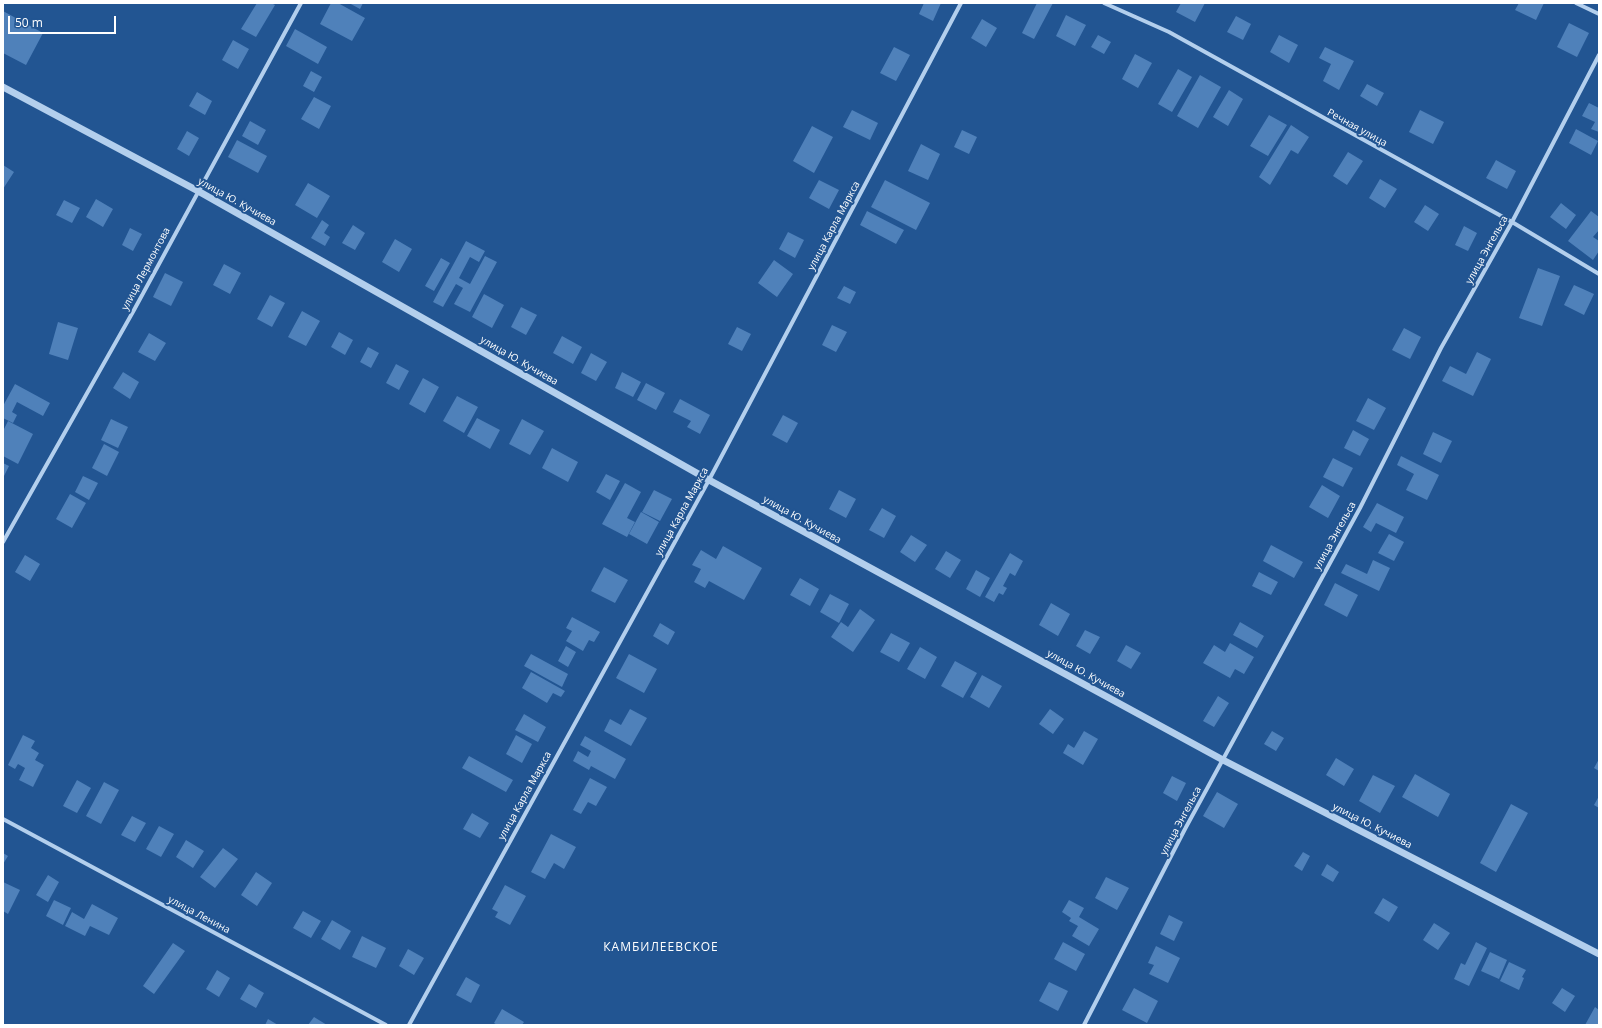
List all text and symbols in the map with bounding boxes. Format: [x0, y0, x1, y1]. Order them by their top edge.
scale bar [10, 8, 118, 34]
text: 50 m [15, 14, 43, 31]
street label: Речная улица [1325, 107, 1389, 149]
street label: улица Ю. Кучиева [196, 176, 278, 228]
street label: улица Карла Маркса [805, 179, 863, 273]
street label: улица Энгельса [1463, 214, 1511, 286]
street label: улица Лермонтова [119, 226, 173, 312]
street label: улица Ю. Кучиева [478, 334, 560, 388]
street label: улица Карла Маркса [653, 466, 711, 558]
street label: улица Ю. Кучиева [761, 494, 843, 546]
street label: улица Энгельса [1311, 500, 1359, 572]
street label: улица Ю. Кучиева [1045, 648, 1127, 700]
street label: улица Карла Маркса [496, 750, 554, 842]
street label: улица Энгельса [1158, 785, 1204, 857]
street label: улица Ю. Кучиева [1330, 801, 1414, 851]
street label: улица Ленина [166, 894, 232, 936]
district label: КАМБИЛЕЕВСКОЕ [603, 941, 719, 955]

